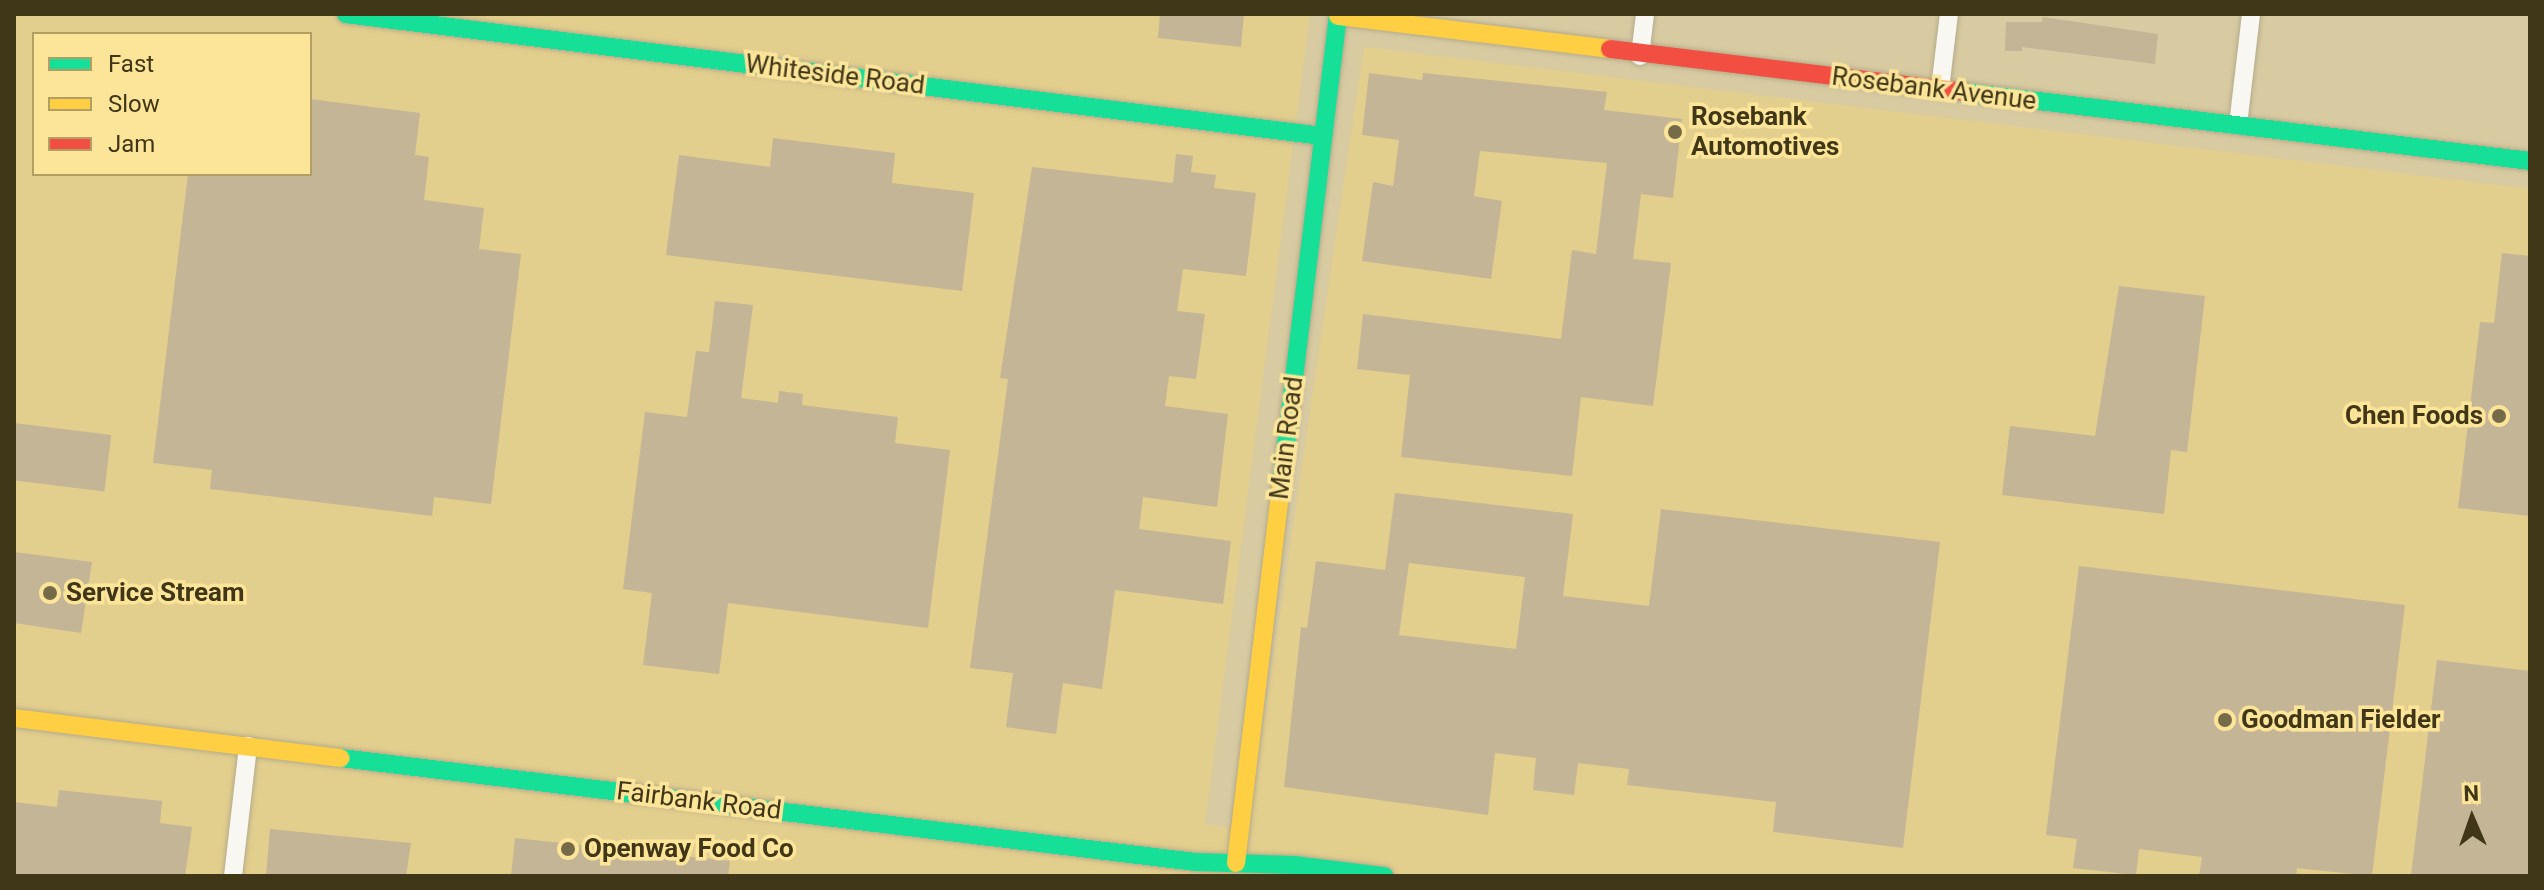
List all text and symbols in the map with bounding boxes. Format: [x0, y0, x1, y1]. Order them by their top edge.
legend [32, 32, 312, 176]
street label: Whiteside Road [744, 49, 926, 101]
text: Fast [108, 50, 154, 78]
street label: Rosebank Avenue [1830, 61, 2038, 117]
text: Slow [108, 90, 160, 118]
place label: Rosebank Automotives [1691, 101, 1839, 162]
marker: Rosebank Automotives [1666, 123, 1684, 141]
text: Jam [108, 130, 155, 158]
street label: Main Road [1264, 375, 1310, 501]
place label: Chen Foods [2345, 400, 2483, 432]
marker: Chen Foods [2490, 407, 2508, 425]
place label: Service Stream [66, 577, 244, 609]
marker: Service Stream [41, 584, 59, 602]
place label: Goodman Fielder [2241, 704, 2440, 736]
marker: Goodman Fielder [2216, 711, 2234, 729]
street label: Fairbank Road [615, 775, 783, 827]
north arrow [2432, 778, 2512, 858]
text: N [2463, 781, 2479, 806]
place label: Openway Food Co [584, 833, 794, 865]
marker: Openway Food Co [559, 840, 577, 858]

